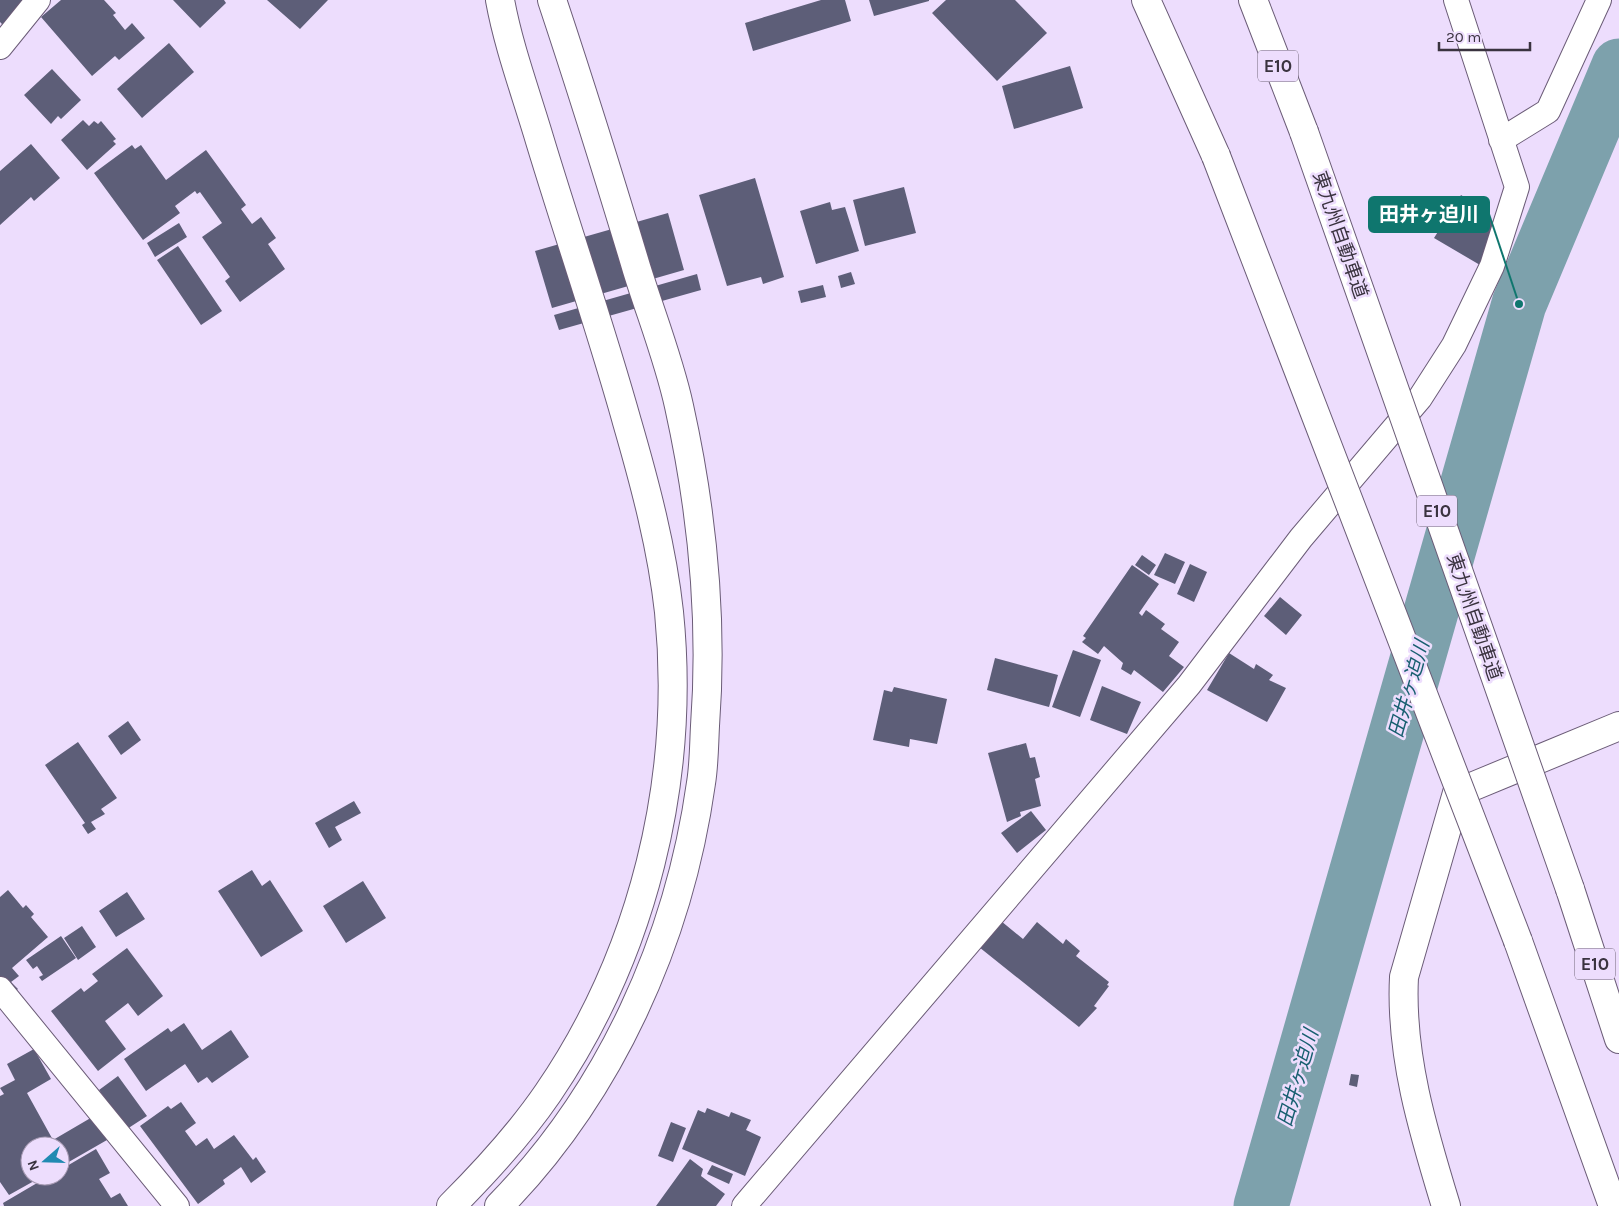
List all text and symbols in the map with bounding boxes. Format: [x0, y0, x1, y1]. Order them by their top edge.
scale bar [1439, 20, 1530, 52]
text: 20 m [1446, 28, 1481, 46]
road number: E10 [1258, 50, 1298, 82]
street label: 東九州自動車道 [1308, 169, 1372, 301]
callout: 田井ヶ迫川 [1369, 197, 1489, 232]
text: 田井ヶ迫川 [1379, 203, 1479, 226]
road number: E10 [1417, 496, 1457, 526]
street label: 東九州自動車道 [1442, 551, 1506, 683]
water label: 田井ヶ迫川 [1384, 636, 1434, 740]
road number: E10 [1575, 949, 1615, 980]
water label: 田井ヶ迫川 [1273, 1025, 1323, 1129]
north arrow [20, 1136, 70, 1186]
text: N [24, 1158, 43, 1173]

